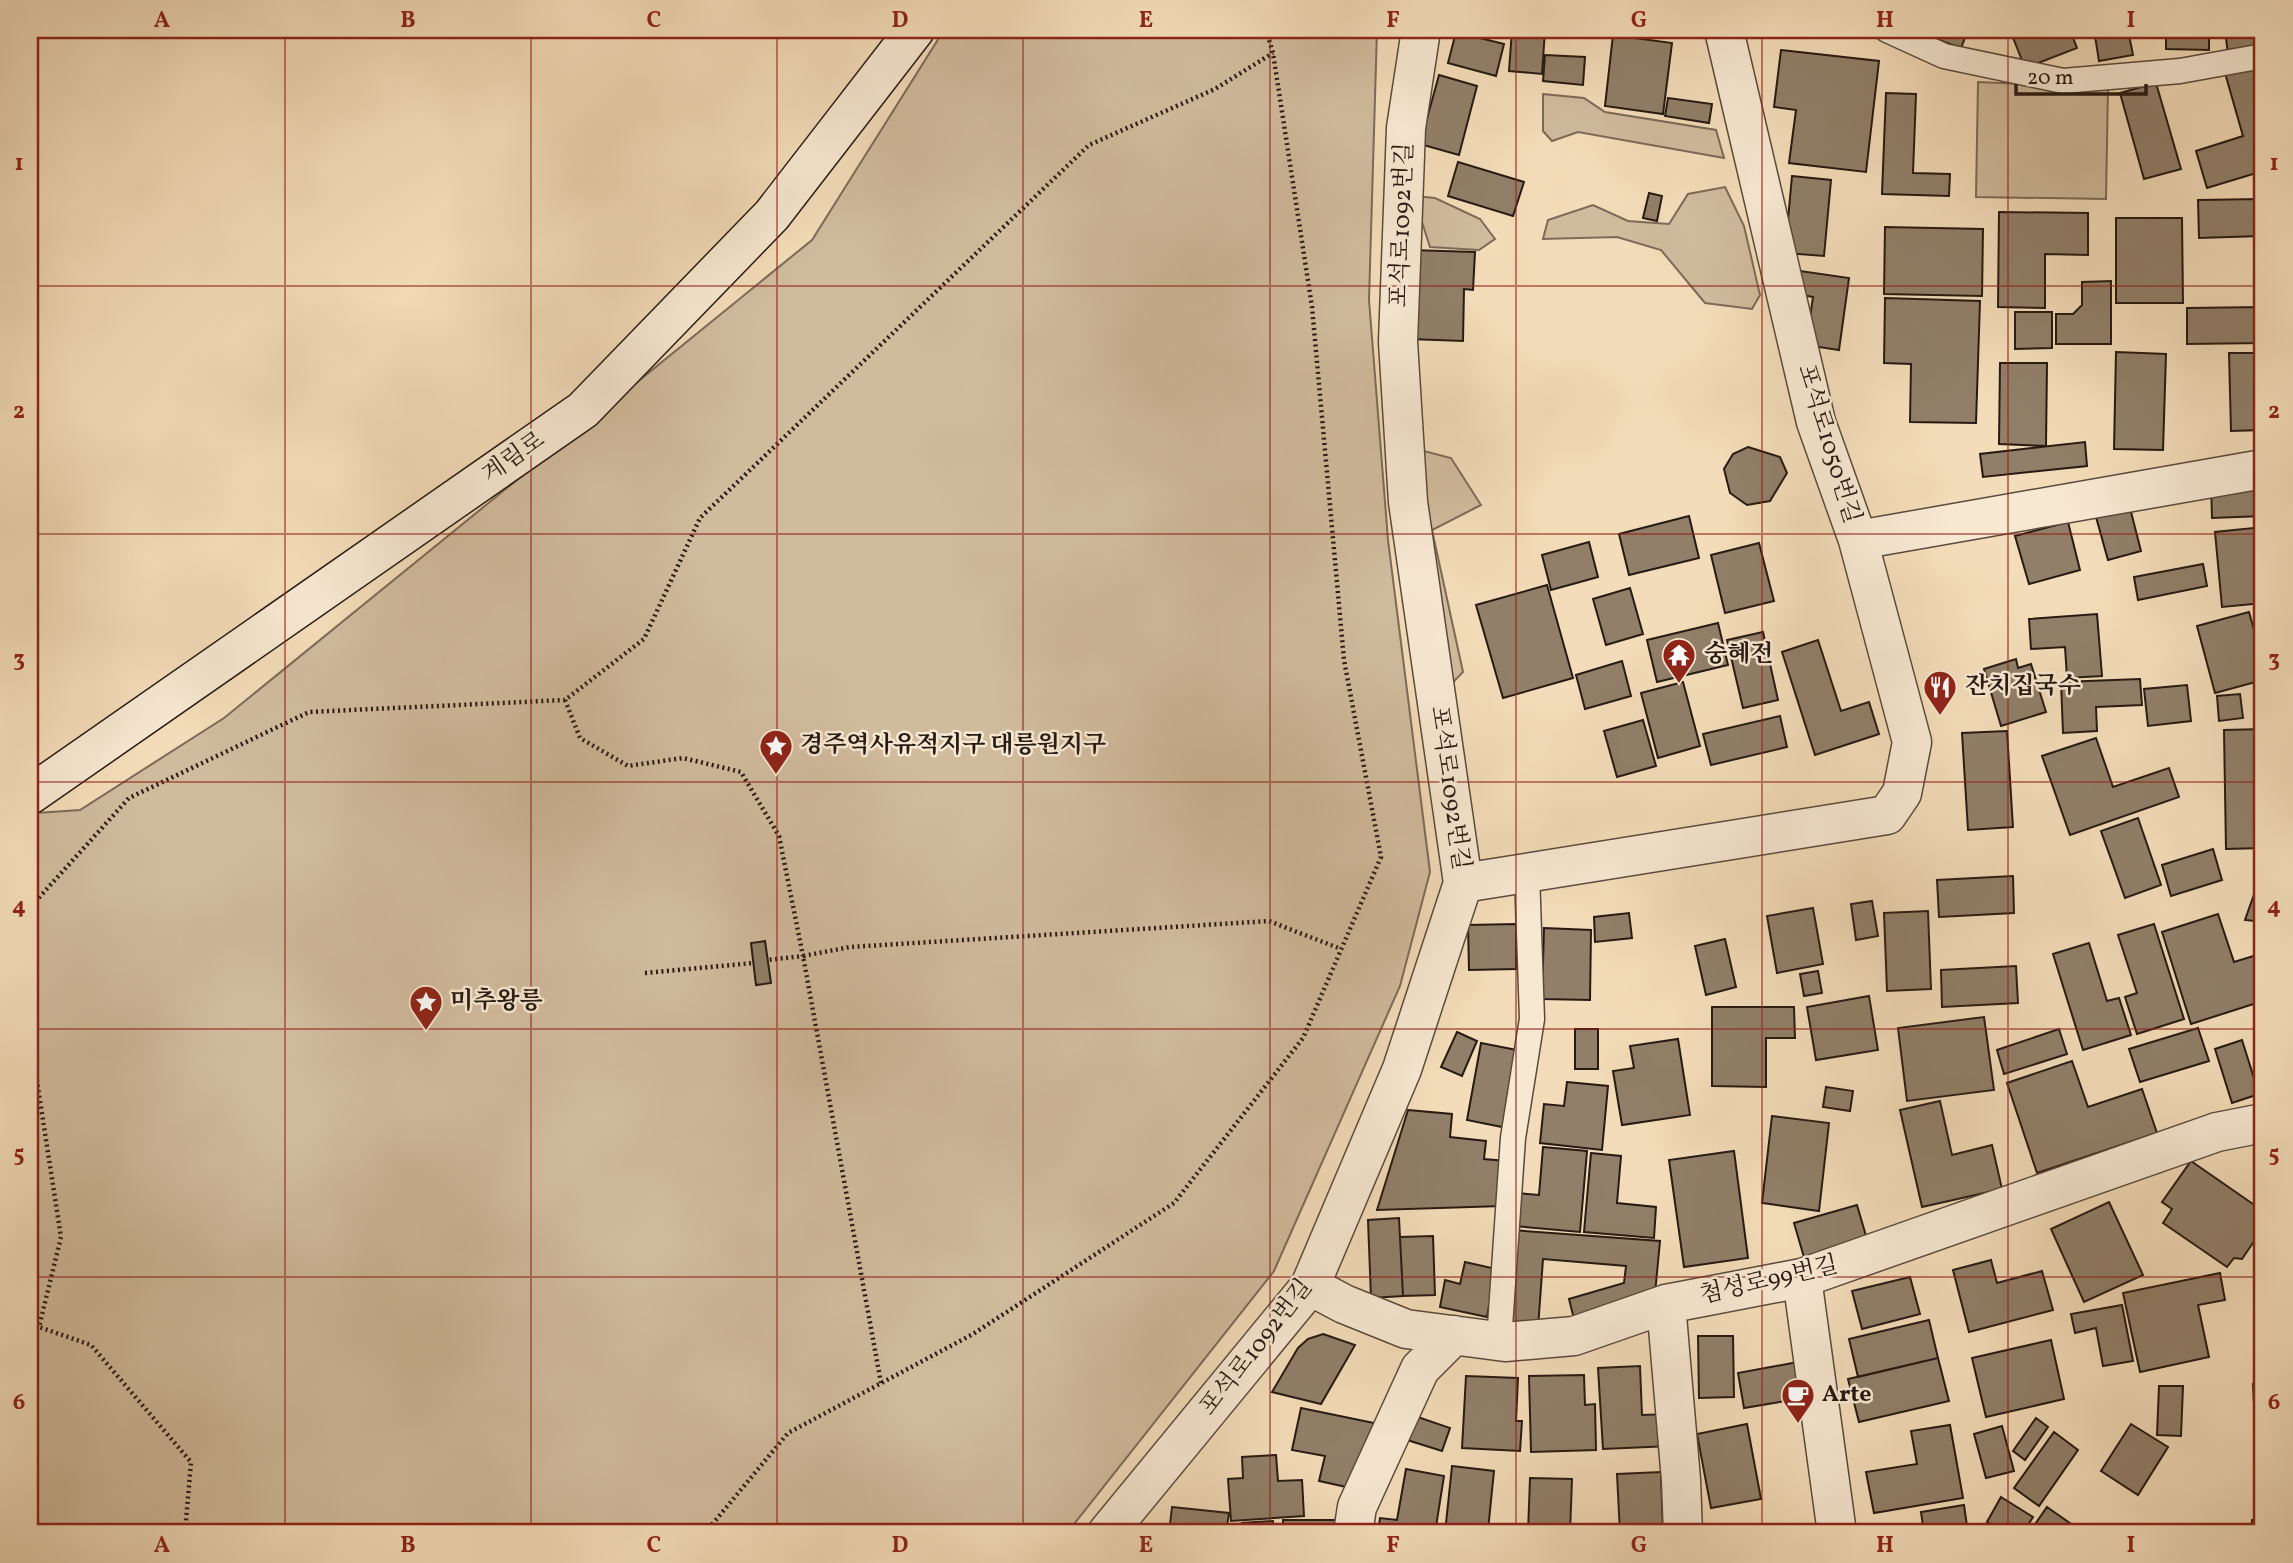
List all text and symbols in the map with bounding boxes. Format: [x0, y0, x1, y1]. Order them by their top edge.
text: A [154, 5, 170, 37]
text: B [400, 5, 416, 37]
text: C [647, 5, 661, 37]
text: D [892, 5, 909, 37]
text: E [1139, 5, 1153, 37]
text: F [1386, 5, 1400, 37]
text: G [1631, 5, 1647, 37]
text: H [1876, 5, 1894, 37]
text: I [2127, 5, 2135, 37]
scale bar [2016, 52, 2146, 96]
text: 20 m [2027, 64, 2073, 93]
street label: 포석로1092번길 [1383, 142, 1423, 308]
text: 1 [14, 148, 24, 180]
text: 1 [2269, 148, 2279, 180]
street label: 포석로1050번길 [1788, 360, 1868, 528]
text: 2 [13, 396, 25, 428]
text: 2 [2268, 396, 2280, 428]
street label: 계림로 [476, 424, 552, 492]
temple icon: 숭혜전 [1660, 636, 1698, 685]
place label: 숭혜전 [1704, 638, 1774, 672]
text: 3 [13, 644, 25, 676]
text: 3 [2268, 644, 2280, 676]
restaurant icon: 잔치집국수 [1921, 668, 1959, 717]
place label: 잔치집국수 [1965, 670, 2081, 704]
street label: 포석로1092번길 [1421, 704, 1477, 872]
place icon: 경주역사유적지구 대릉원지구 [757, 727, 795, 776]
place label: 경주역사유적지구 대릉원지구 [800, 729, 1106, 763]
text: 4 [12, 891, 26, 923]
text: 4 [2267, 891, 2281, 923]
place icon: 미추왕릉 [407, 983, 445, 1032]
place label: 미추왕릉 [450, 985, 543, 1019]
text: 5 [13, 1139, 25, 1171]
text: 5 [2268, 1139, 2280, 1171]
street label: 첨성로99번길 [1696, 1249, 1842, 1313]
street label: 포석로1092번길 [1193, 1272, 1321, 1424]
cafe icon: Arte [1779, 1376, 1817, 1425]
place label: Arte [1822, 1378, 1872, 1412]
text: 6 [13, 1387, 25, 1419]
text: 6 [2268, 1387, 2280, 1419]
text: A [154, 1530, 170, 1562]
text: B [400, 1530, 416, 1562]
text: C [647, 1530, 661, 1562]
text: D [892, 1530, 909, 1562]
text: E [1139, 1530, 1153, 1562]
text: F [1386, 1530, 1400, 1562]
text: G [1631, 1530, 1647, 1562]
text: H [1876, 1530, 1894, 1562]
text: I [2127, 1530, 2135, 1562]

